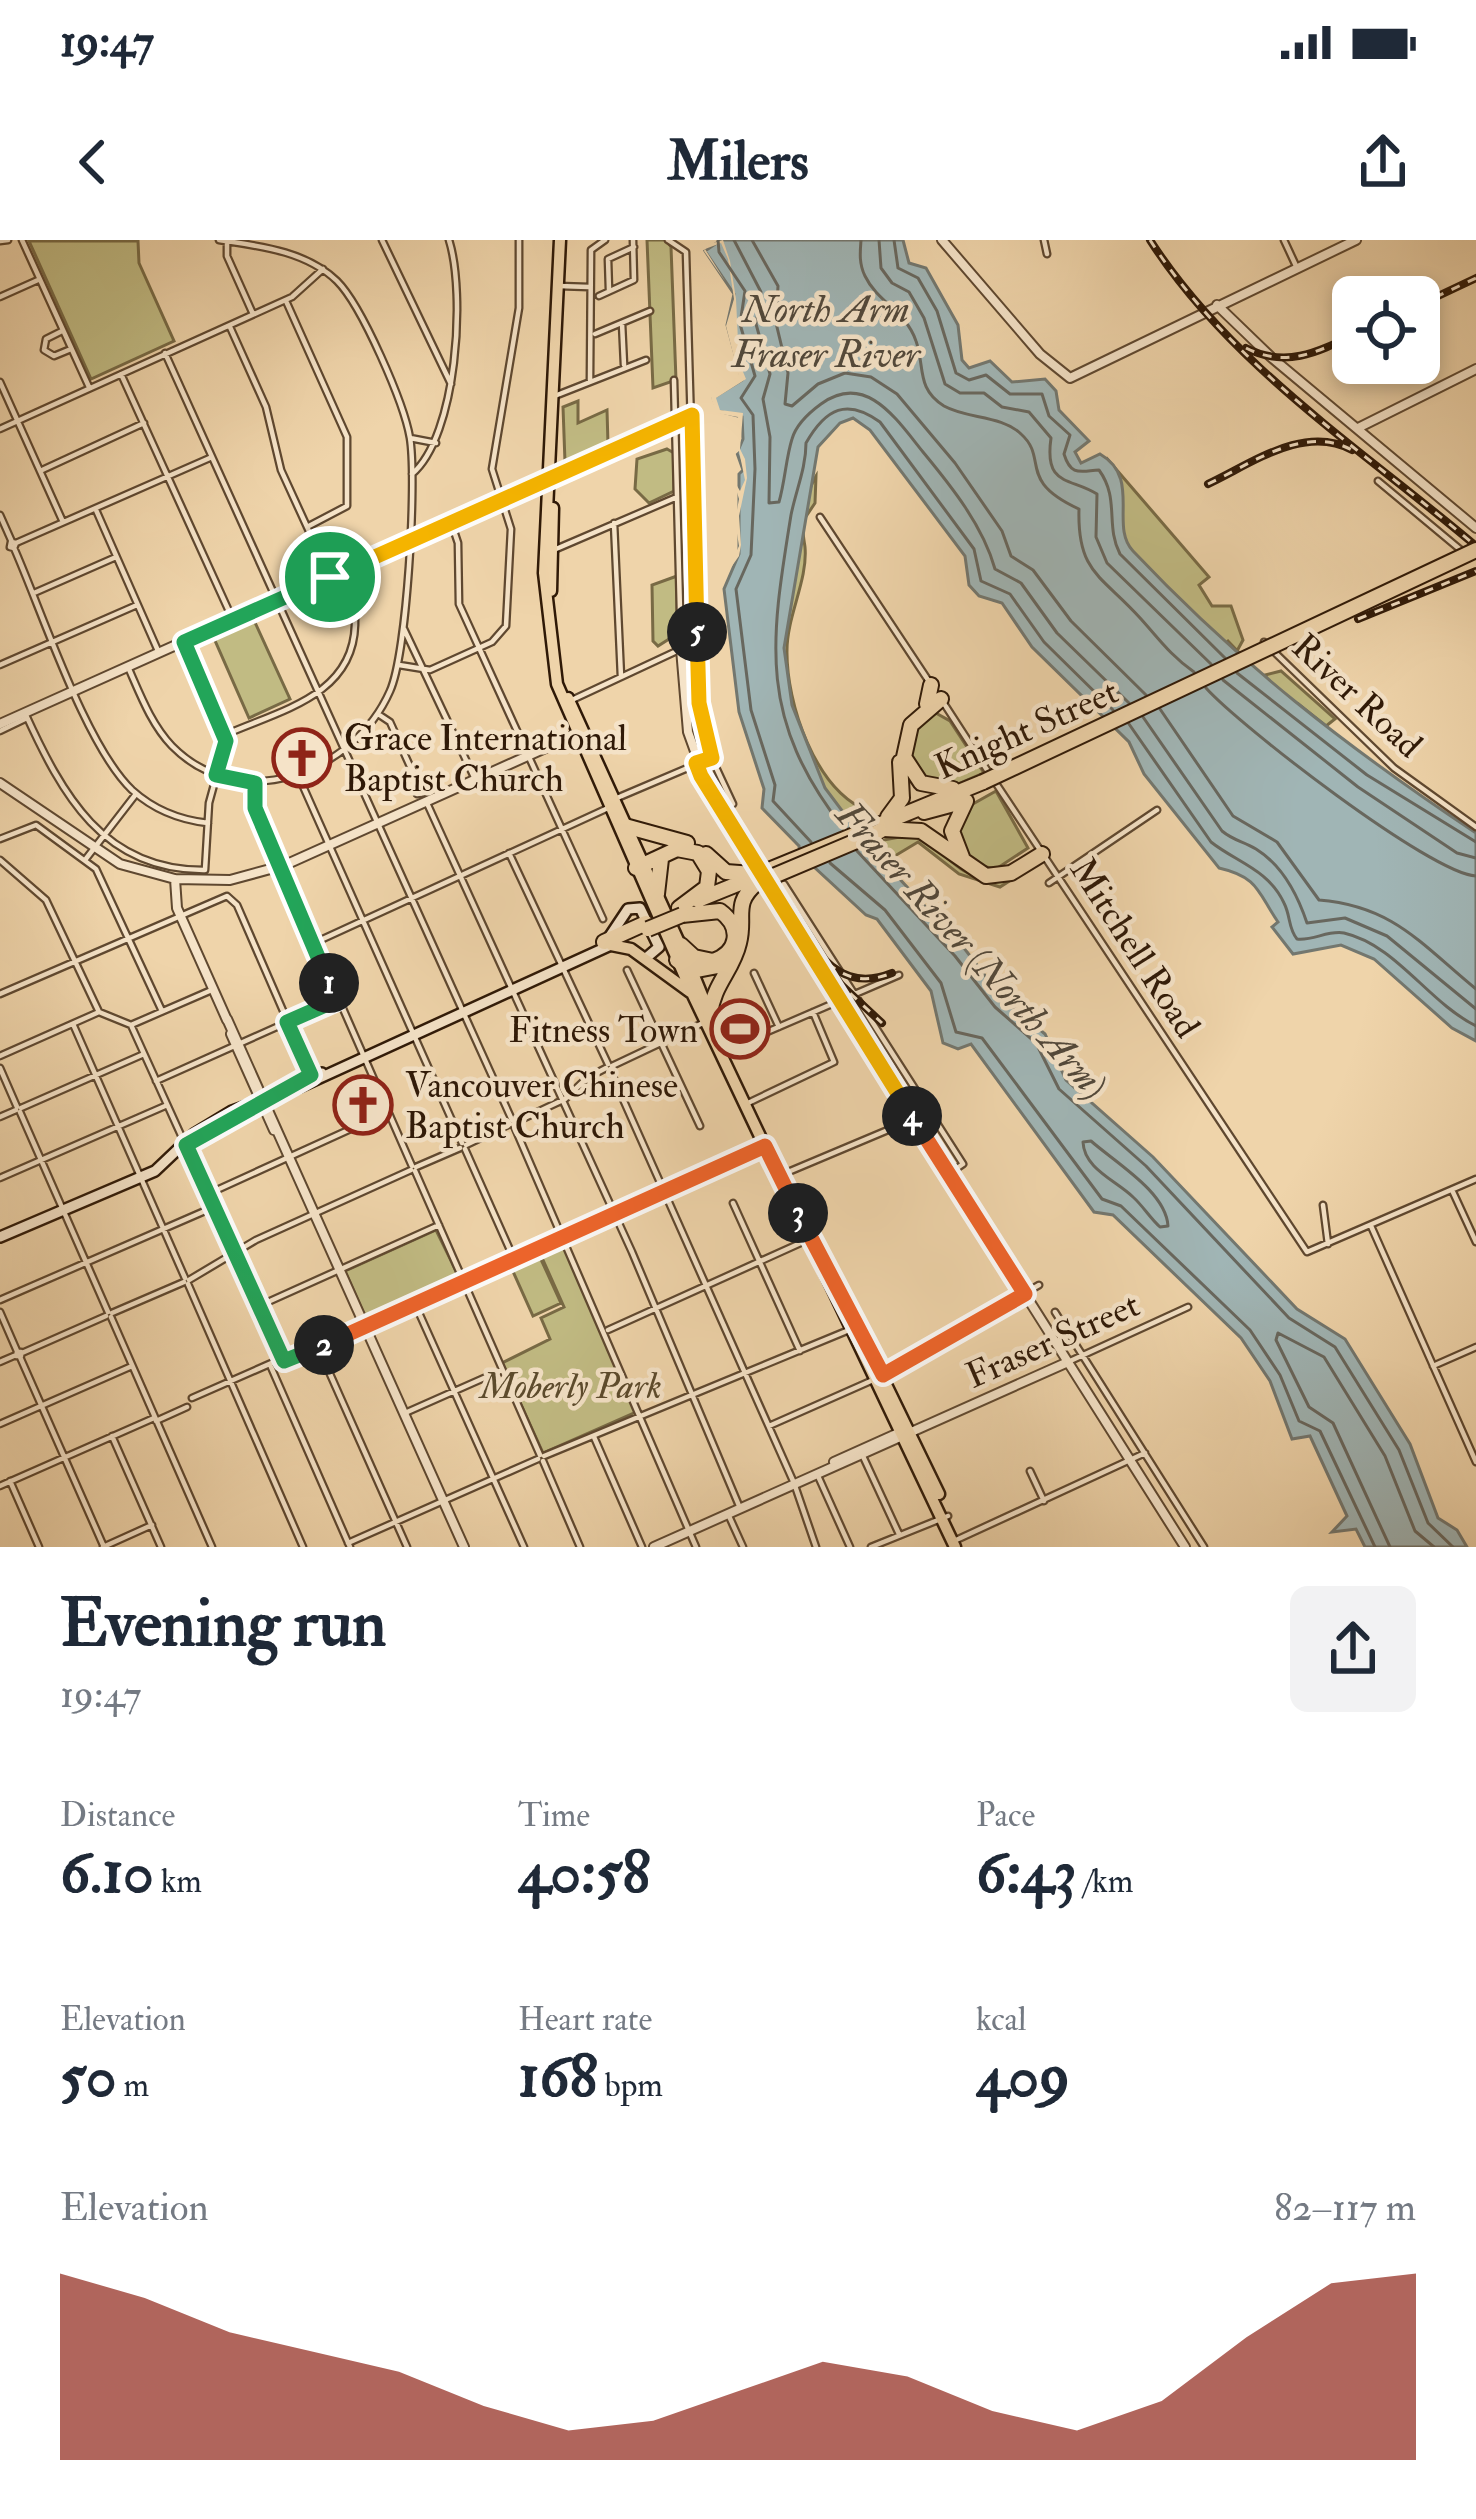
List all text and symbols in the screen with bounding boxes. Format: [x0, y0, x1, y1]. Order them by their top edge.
text: 19:47 [60, 14, 154, 70]
text: Milers [667, 128, 809, 196]
icon: back [60, 129, 126, 195]
icon: share [1350, 129, 1416, 195]
map controls [1332, 276, 1440, 384]
button: locate [1332, 276, 1440, 384]
water label: North Arm Fraser River [730, 285, 922, 379]
pin [279, 526, 381, 628]
icon: arrive [297, 544, 363, 610]
pin: 5 [667, 602, 727, 662]
text: 5 [690, 611, 704, 652]
street label: River Road [1283, 625, 1432, 768]
street label: Knight Street [928, 669, 1125, 790]
place label: Grace International Baptist Church [344, 716, 627, 802]
church icon: Grace International Baptist Church [271, 727, 333, 789]
water label: Fraser River (North Arm) [824, 790, 1118, 1109]
street label: Mitchell Road [1060, 849, 1210, 1046]
pin: 1 [299, 953, 359, 1013]
text: 1 [323, 962, 335, 1003]
sports icon: Fitness Town [709, 998, 771, 1060]
place label: Fitness Town [509, 1008, 698, 1053]
place label: Vancouver Chinese Baptist Church [405, 1063, 678, 1149]
church icon: Vancouver Chinese Baptist Church [332, 1074, 394, 1136]
pin: 4 [882, 1086, 942, 1146]
text: 4 [903, 1095, 921, 1136]
pin: 3 [768, 1183, 828, 1243]
text: 3 [792, 1192, 804, 1233]
street label: Fraser Street [959, 1282, 1146, 1399]
pin: 2 [294, 1315, 354, 1375]
text: 2 [316, 1324, 332, 1365]
park label: Moberly Park [478, 1364, 662, 1409]
text: Evening run [60, 1583, 386, 1666]
button: share [1290, 1586, 1416, 1712]
text: 19:47 [60, 1670, 141, 1719]
text: Distance [60, 1795, 175, 1836]
text: Time [518, 1795, 590, 1836]
text: Pace [976, 1795, 1035, 1836]
text: 6.10 [60, 1836, 154, 1911]
text: 40:58 [518, 1836, 650, 1911]
text: 6:43 [976, 1836, 1076, 1911]
text: km [154, 1861, 202, 1902]
text: /km [1076, 1861, 1133, 1902]
text: Elevation [60, 1999, 186, 2040]
text: Heart rate [518, 1999, 652, 2040]
text: kcal [976, 1999, 1027, 2040]
text: 50 [60, 2040, 117, 2115]
text: 168 [518, 2040, 598, 2115]
text: 409 [976, 2040, 1070, 2115]
text: m [117, 2065, 149, 2106]
text: bpm [598, 2065, 663, 2106]
text: Elevation [60, 2183, 209, 2232]
text: 82–117 m [1274, 2183, 1416, 2232]

